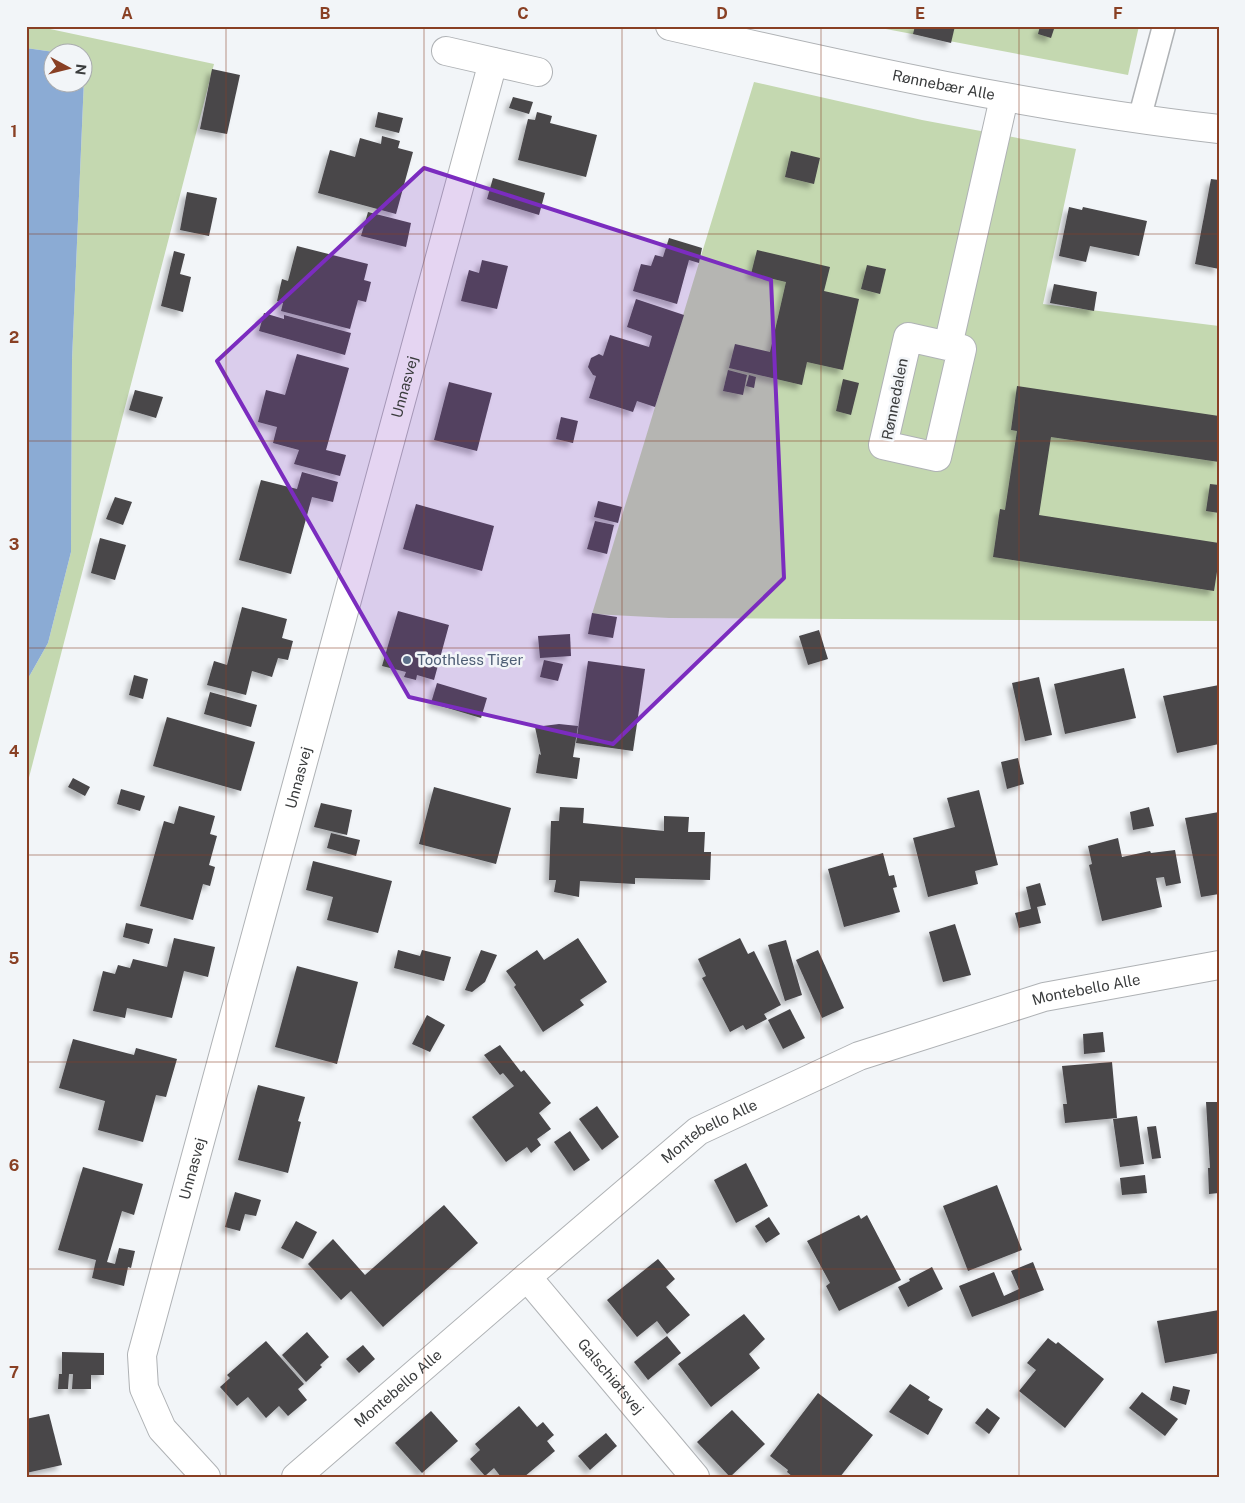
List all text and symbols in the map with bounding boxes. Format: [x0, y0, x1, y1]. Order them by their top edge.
text: A [121, 4, 133, 23]
text: B [320, 4, 331, 23]
text: C [517, 4, 529, 23]
text: D [716, 4, 728, 23]
text: E [915, 4, 925, 23]
text: F [1113, 4, 1123, 23]
north arrow [42, 42, 92, 92]
text: N [72, 63, 90, 76]
street label: Rønnebær Alle [891, 66, 996, 103]
text: 1 [11, 122, 17, 141]
text: 2 [9, 328, 19, 347]
street label: Unnasvej [388, 354, 421, 420]
street label: Rønnedalen [878, 357, 911, 441]
text: 3 [9, 535, 19, 554]
place label: Toothless Tiger [417, 651, 524, 668]
marker: Toothless Tiger [401, 654, 413, 666]
text: 4 [9, 742, 20, 761]
street label: Unnasvej [282, 745, 315, 811]
text: 5 [9, 949, 20, 968]
street label: Montebello Alle [1030, 971, 1142, 1008]
street label: Montebello Alle [658, 1096, 760, 1167]
street label: Unnasvej [176, 1136, 209, 1201]
text: 6 [9, 1156, 19, 1175]
street label: Galschiøtsvej [574, 1335, 648, 1417]
street label: Montebello Alle [351, 1346, 445, 1431]
text: 7 [9, 1363, 19, 1382]

